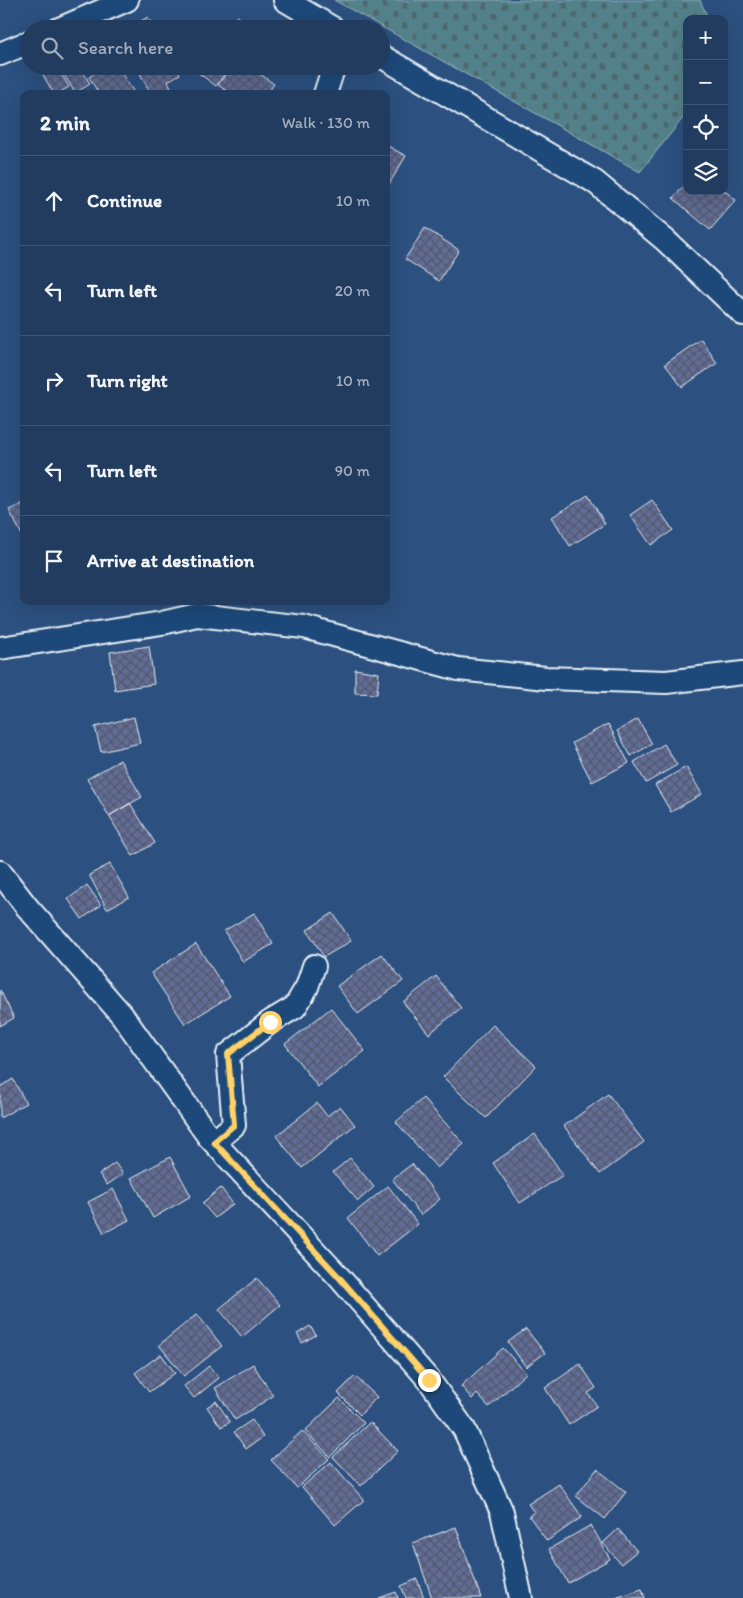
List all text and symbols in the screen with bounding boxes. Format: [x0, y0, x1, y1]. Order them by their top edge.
map controls [683, 15, 728, 195]
button: + [683, 15, 728, 60]
search box [20, 20, 390, 75]
icon: search [38, 34, 66, 62]
text: Search here [78, 36, 173, 59]
button: − [683, 60, 728, 105]
button: locate [683, 105, 728, 150]
text: 2 min [40, 110, 90, 135]
text: Walk · 130 m [282, 113, 370, 132]
button: layers [683, 150, 728, 195]
icon: ahead [40, 187, 68, 215]
text: Continue [87, 189, 162, 212]
text: 10 m [336, 191, 370, 210]
icon: left [40, 277, 68, 305]
text: Turn left [87, 279, 157, 302]
text: 20 m [335, 281, 370, 300]
icon: right [40, 367, 68, 395]
text: Turn right [87, 369, 168, 392]
text: 10 m [336, 371, 370, 390]
icon: left [40, 457, 68, 485]
text: Turn left [87, 459, 157, 482]
text: 90 m [335, 461, 370, 480]
icon: arrive [40, 547, 68, 575]
text: Arrive at destination [87, 549, 254, 572]
route start [259, 1011, 282, 1034]
route end [418, 1369, 441, 1392]

